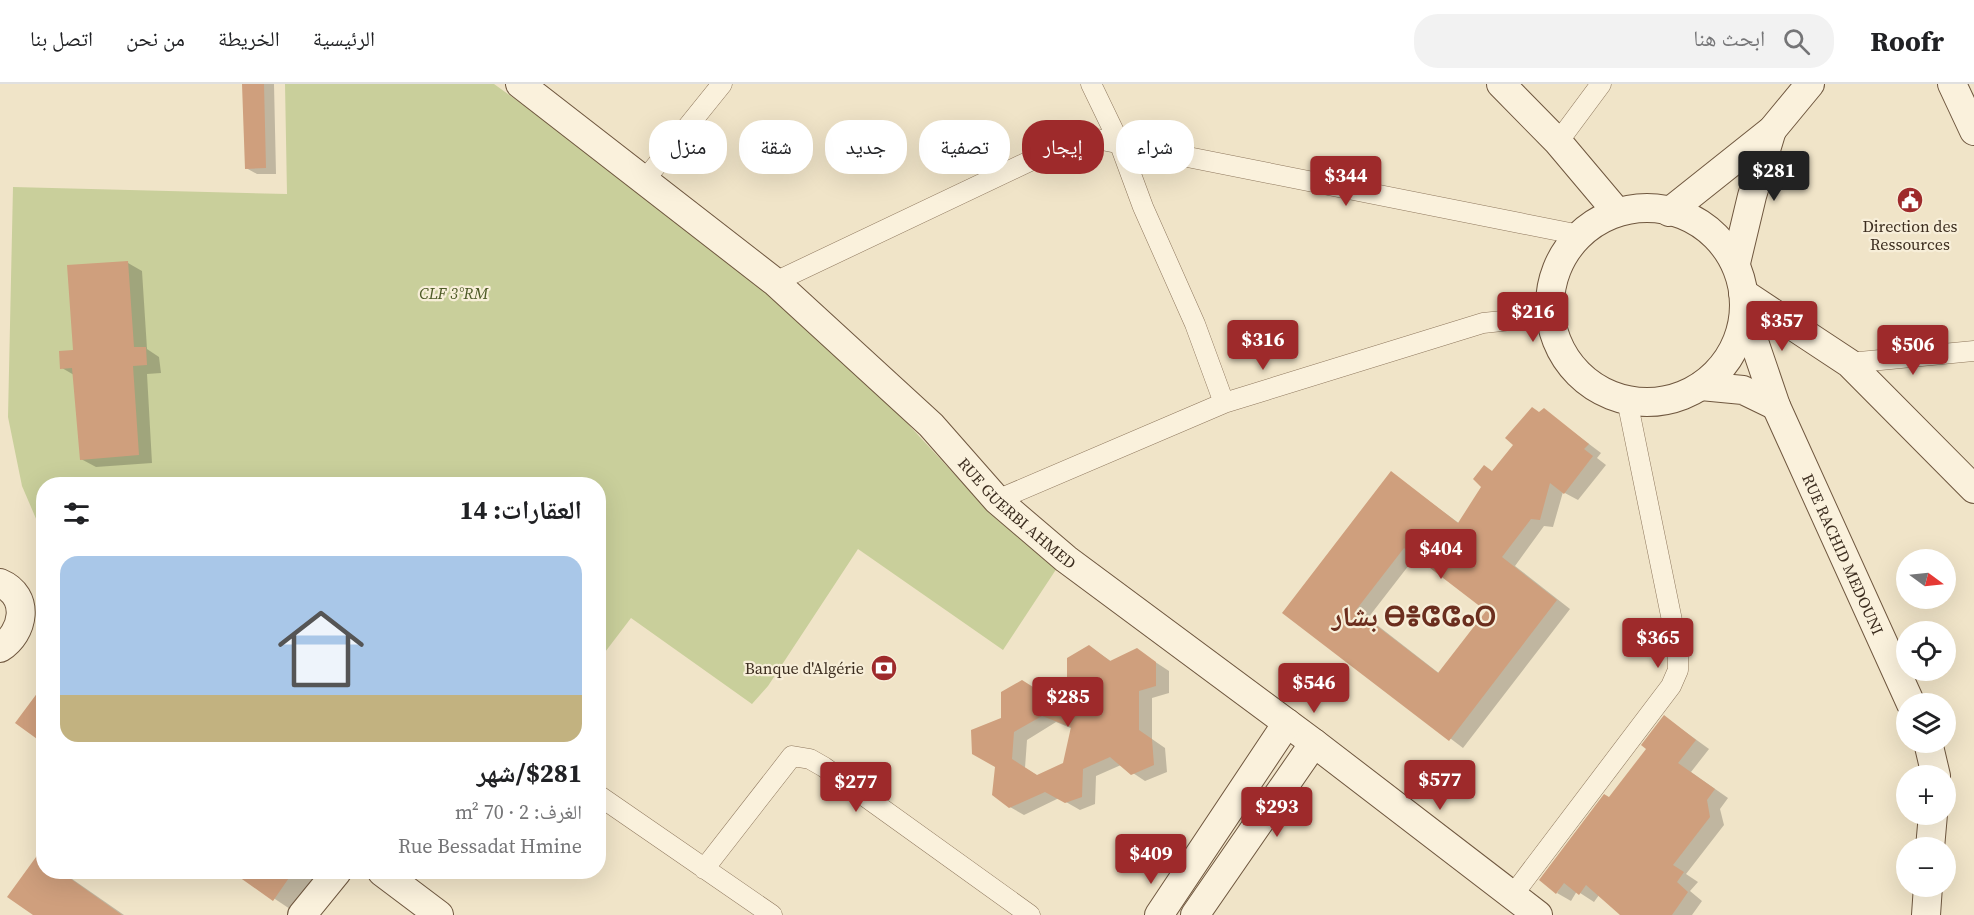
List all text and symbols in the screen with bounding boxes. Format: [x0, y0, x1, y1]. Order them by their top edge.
search box [1414, 14, 1834, 68]
text: Roofr [1870, 22, 1944, 60]
text: ابحث هنا [1693, 23, 1765, 53]
text: اتصل بنا [30, 24, 93, 53]
text: من نحن [126, 24, 185, 53]
text: الخريطة [218, 24, 280, 53]
text: الرئيسية [313, 24, 375, 53]
icon: search [1780, 25, 1813, 58]
chip: منزل [649, 120, 727, 174]
chip: شقة [739, 120, 813, 174]
chip: جديد [825, 120, 907, 174]
chip: تصفية [919, 120, 1010, 174]
chip: إيجار [1022, 120, 1104, 174]
chip: شراء [1116, 120, 1194, 174]
pin: $281 [1738, 151, 1810, 202]
pin: $344 [1310, 156, 1382, 207]
text: $281 [1752, 156, 1796, 184]
text: $344 [1324, 161, 1368, 189]
public building icon: Direction des Ressources [1895, 185, 1925, 215]
place label: Direction des Ressources [1862, 215, 1958, 255]
park label: CLF 3°RM [419, 282, 489, 304]
pin: $216 [1497, 292, 1569, 343]
text: $216 [1511, 297, 1555, 325]
pin: $357 [1746, 301, 1818, 352]
text: $357 [1760, 306, 1804, 334]
pin: $316 [1227, 320, 1299, 371]
text: $316 [1241, 325, 1285, 353]
pin: $506 [1877, 325, 1949, 376]
text: $506 [1891, 330, 1935, 358]
street label: RUE GUERBI AHMED [953, 452, 1081, 574]
street label: RUE RACHID MEDOUNI [1797, 470, 1889, 638]
text: العقارات: 14 [459, 492, 582, 528]
icon: filters [60, 497, 93, 530]
pin: $404 [1405, 529, 1477, 580]
text: $404 [1419, 534, 1463, 562]
north arrow [1896, 549, 1956, 609]
map controls [1896, 549, 1956, 897]
icon: home [267, 595, 375, 703]
district label: بشار ⴱⴻⵛⵛⴰⵔ [1331, 597, 1496, 635]
pin: $365 [1622, 618, 1694, 669]
button: locate [1896, 621, 1956, 681]
text: $365 [1636, 623, 1680, 651]
bank icon: Banque d'Algérie [869, 653, 899, 683]
place label: Banque d'Algérie [745, 657, 864, 679]
pin: $546 [1278, 663, 1350, 714]
text: $546 [1292, 668, 1336, 696]
pin: $285 [1032, 677, 1104, 728]
text: $285 [1046, 682, 1090, 710]
button: layers [1896, 693, 1956, 753]
text: $281/شهر [477, 755, 582, 791]
pin: $577 [1404, 760, 1476, 811]
pin: $277 [820, 762, 892, 813]
text: $577 [1418, 765, 1462, 793]
button: + [1896, 765, 1956, 825]
text: $277 [834, 767, 878, 795]
pin: $293 [1241, 787, 1313, 838]
text: $293 [1255, 792, 1299, 820]
text: الغرف: 2 · 70 m² [455, 798, 582, 826]
text: Rue Bessadat Hmine [398, 832, 582, 860]
pin: $409 [1115, 834, 1187, 885]
button: − [1896, 837, 1956, 897]
text: $409 [1129, 839, 1173, 867]

